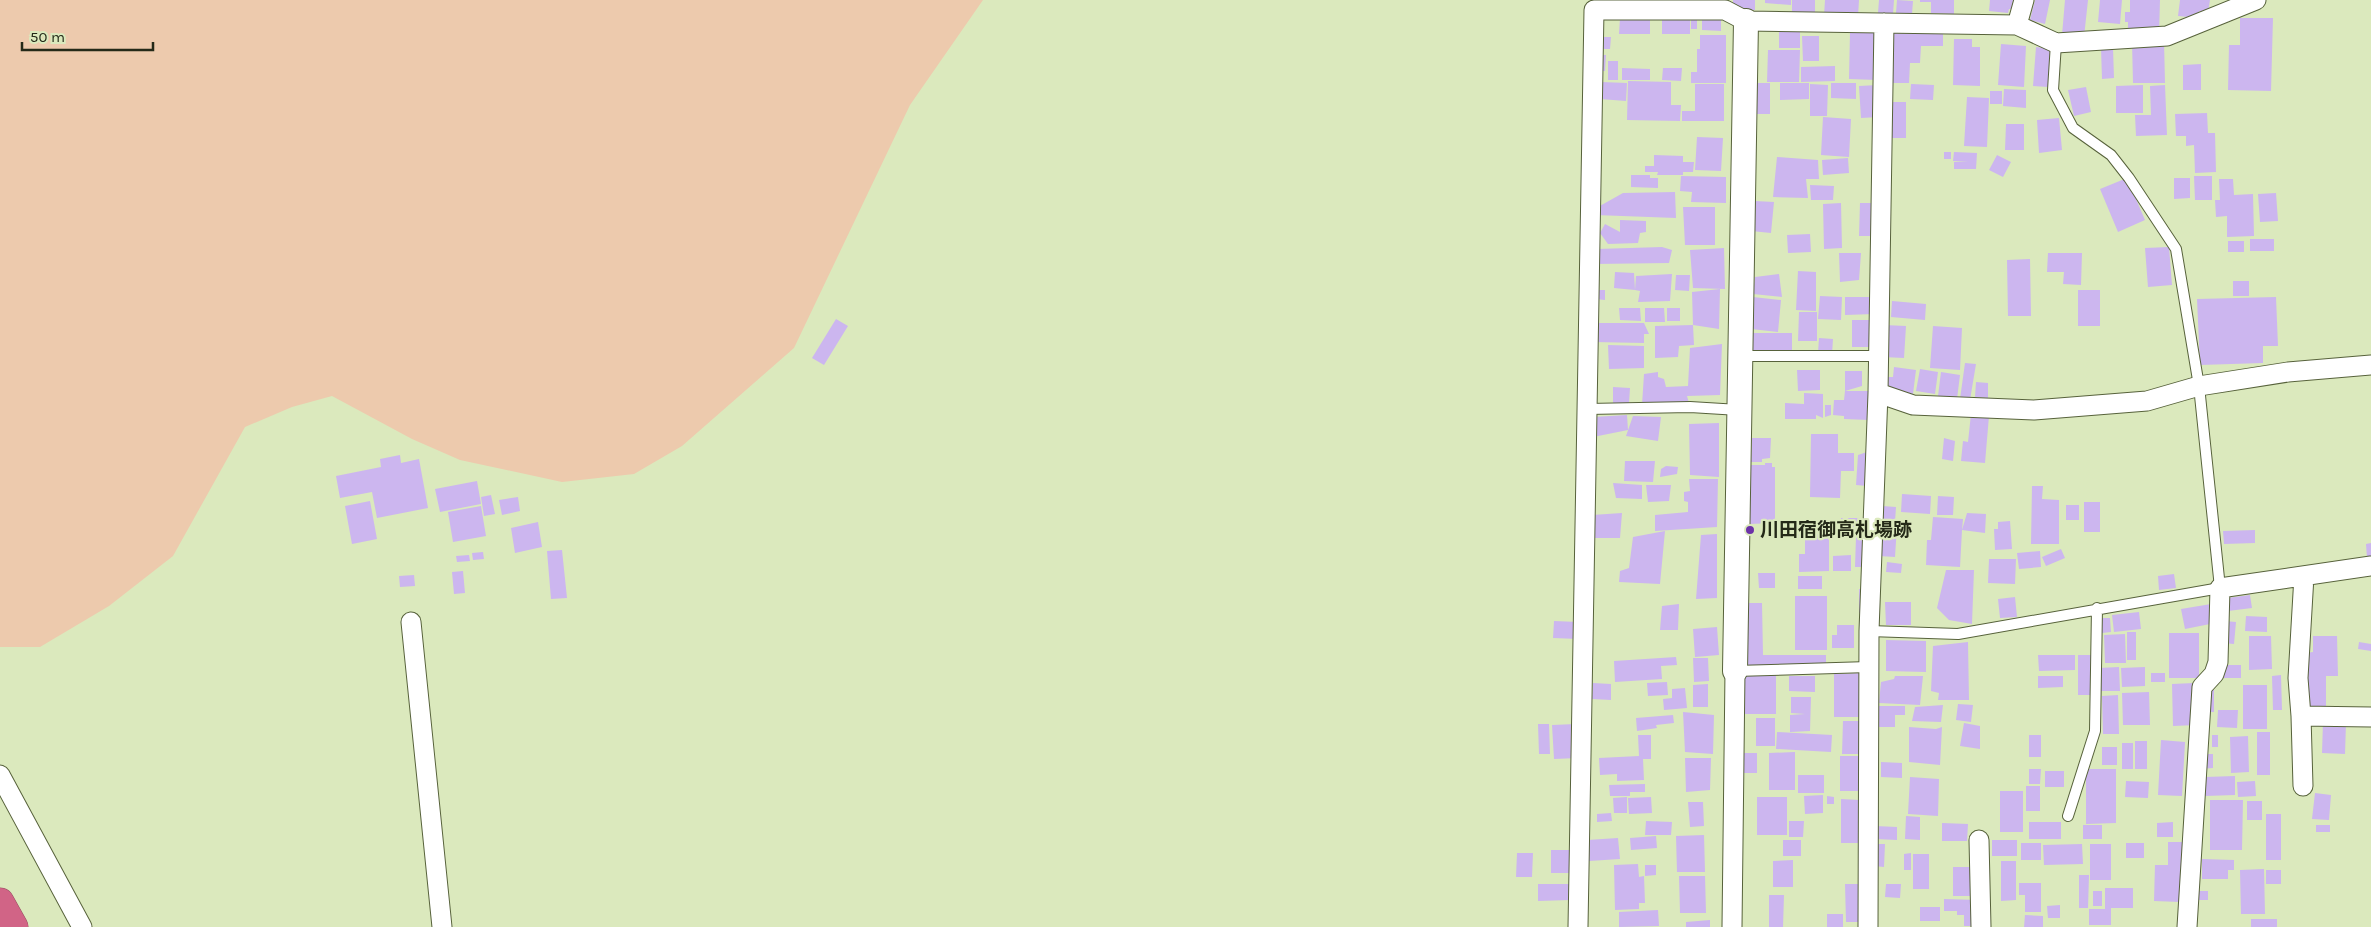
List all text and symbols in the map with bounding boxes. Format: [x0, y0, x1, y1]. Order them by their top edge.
scale bar [22, 20, 154, 52]
text: 50 m [30, 28, 65, 46]
place label: 川田宿御高札場跡 [1760, 519, 1912, 541]
marker: 川田宿御高札場跡 [1744, 524, 1756, 536]

